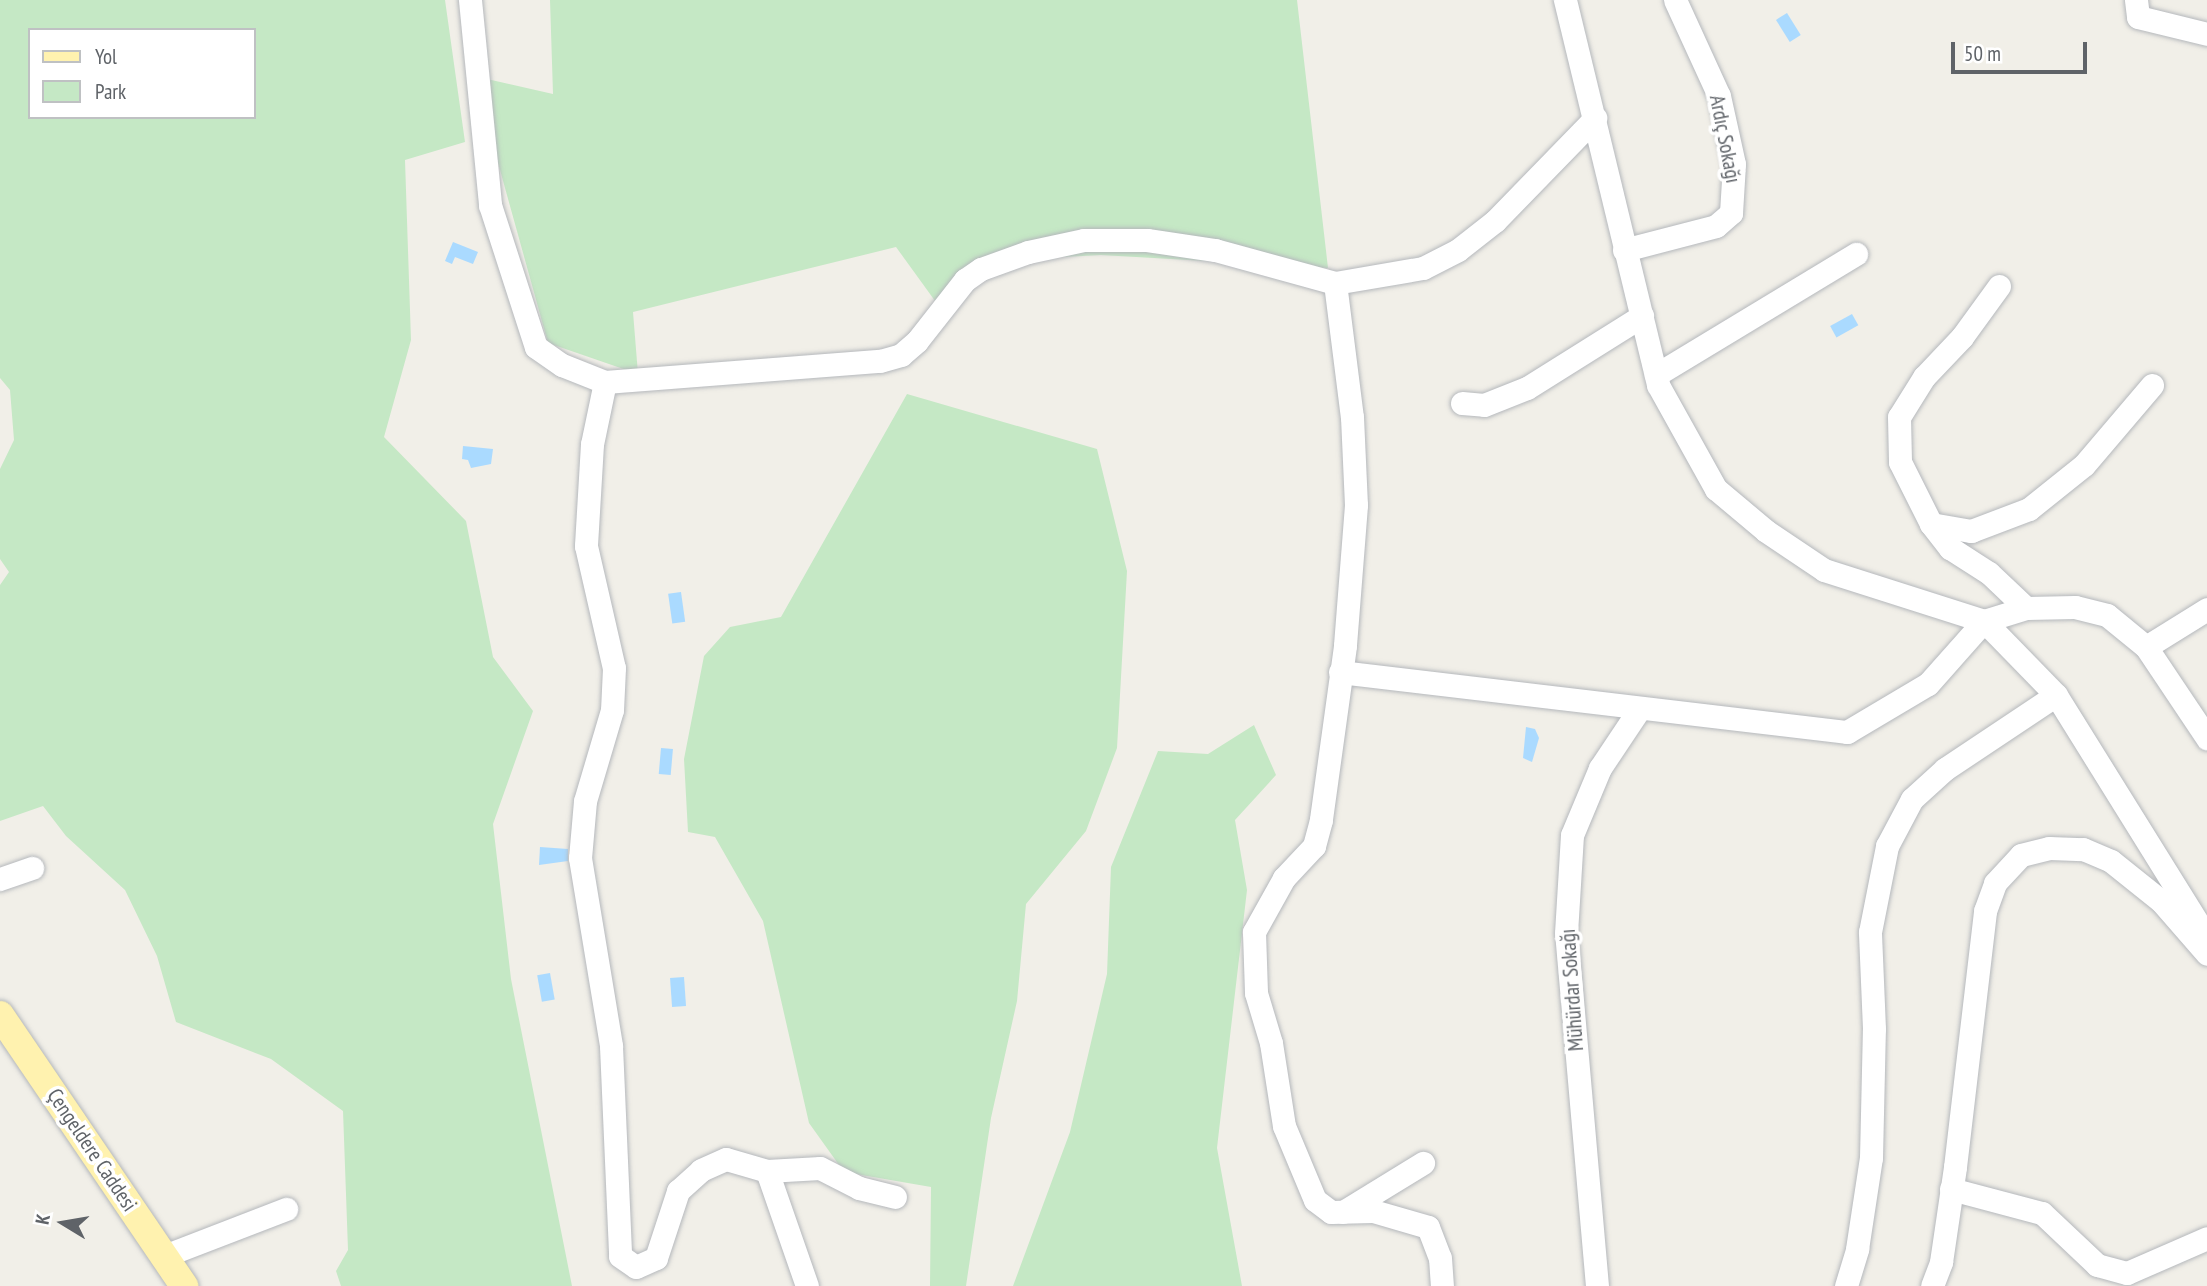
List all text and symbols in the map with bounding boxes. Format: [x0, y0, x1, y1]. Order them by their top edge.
legend [28, 28, 256, 119]
scale bar [1955, 28, 2092, 72]
text: 50 m [1964, 40, 2001, 67]
text: Yol [95, 43, 117, 70]
text: Park [95, 78, 126, 105]
street label: Ardıç Sokağı [1704, 93, 1746, 185]
street label: Mühürdar Sokağı [1555, 928, 1589, 1052]
street label: Çengeldere Caddesi [42, 1084, 142, 1216]
north arrow [28, 1188, 98, 1258]
text: K [30, 1212, 55, 1226]

